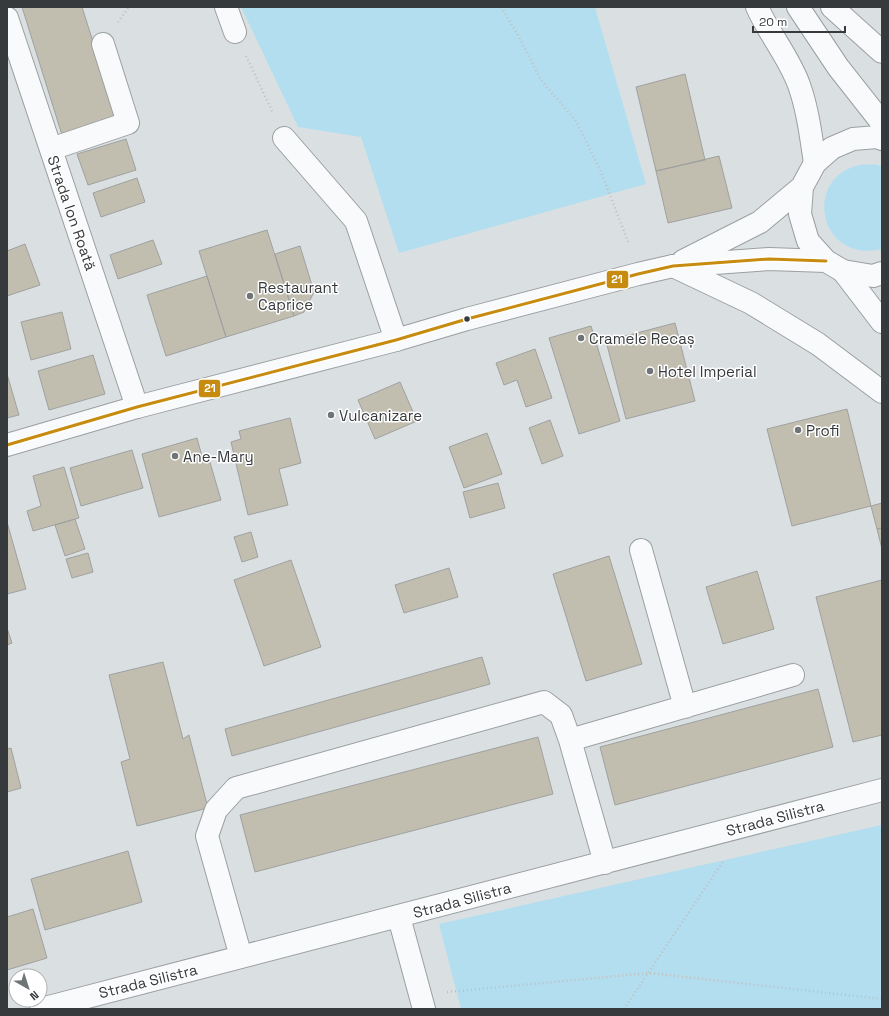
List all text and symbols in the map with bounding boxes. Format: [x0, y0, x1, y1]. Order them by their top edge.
scale bar [753, 8, 845, 34]
text: 20 m [759, 14, 787, 30]
street label: Strada Ion Roată [43, 153, 101, 273]
line badge: 21 [606, 270, 629, 289]
text: 21 [611, 272, 623, 286]
place label: Restaurant Caprice [258, 278, 339, 314]
marker: Restaurant Caprice [245, 291, 255, 301]
unlabelled marker [462, 314, 472, 324]
place label: Cramele Recaș [589, 329, 695, 348]
marker: Cramele Recaș [576, 333, 586, 343]
place label: Hotel Imperial [658, 362, 757, 381]
marker: Hotel Imperial [645, 366, 655, 376]
line badge: 21 [198, 379, 221, 398]
text: 21 [204, 381, 216, 395]
place label: Vulcanizare [339, 406, 422, 425]
marker: Vulcanizare [326, 410, 336, 420]
place label: Profi [806, 421, 839, 440]
marker: Profi [793, 425, 803, 435]
place label: Ane-Mary [183, 447, 254, 466]
marker: Ane-Mary [170, 451, 180, 461]
street label: Strada Silistra [724, 796, 827, 840]
street label: Strada Silistra [411, 878, 514, 922]
street label: Strada Silistra [97, 959, 200, 1002]
north arrow [8, 968, 48, 1008]
text: N [27, 988, 42, 1004]

